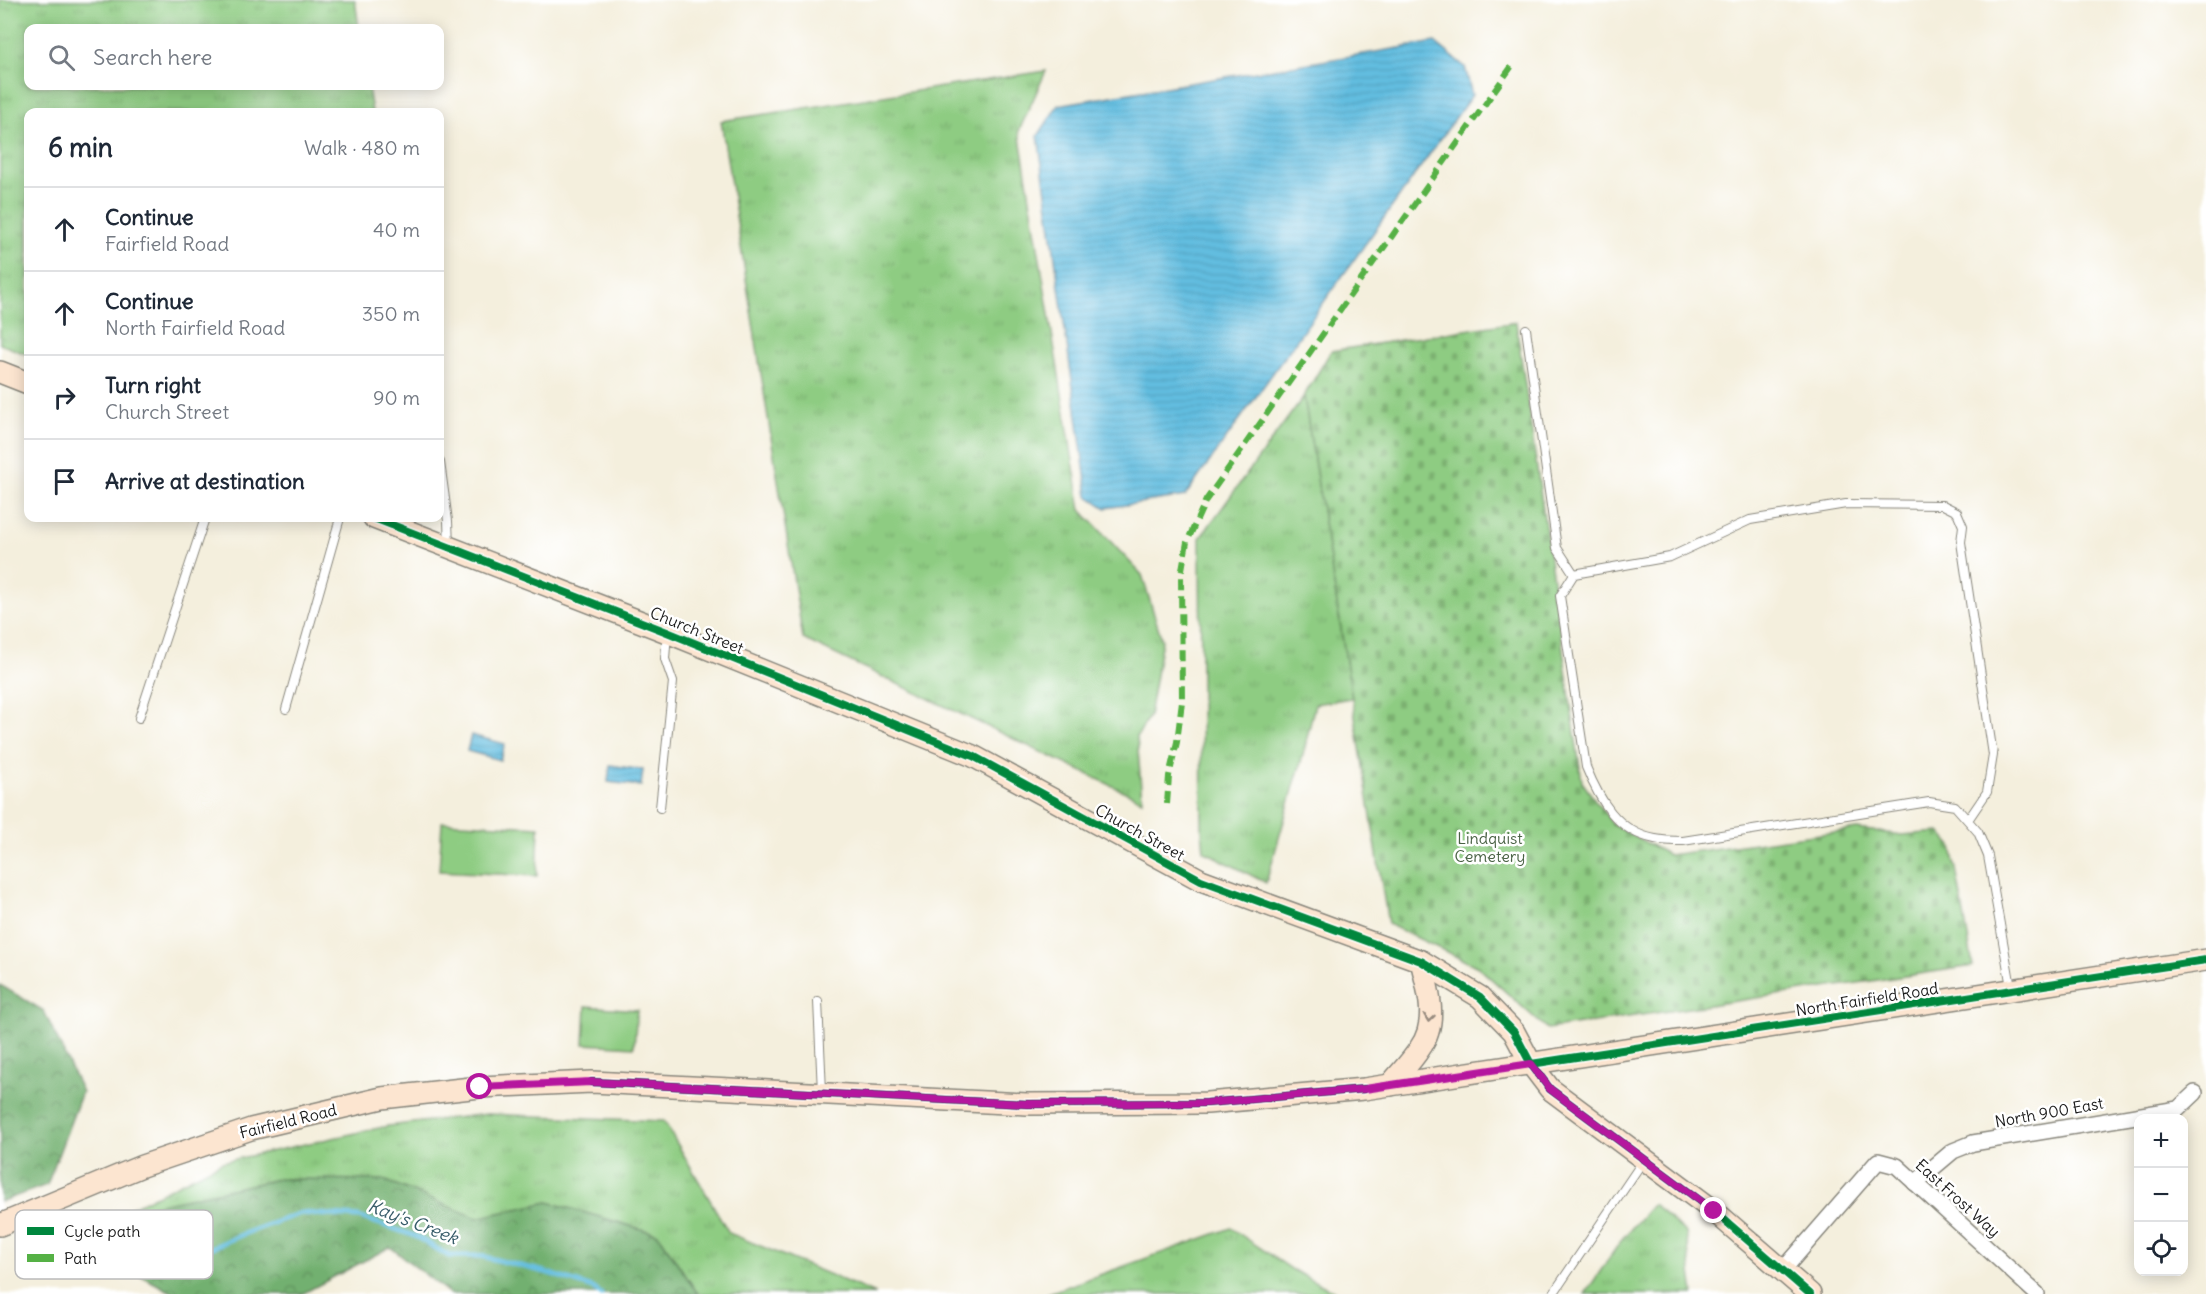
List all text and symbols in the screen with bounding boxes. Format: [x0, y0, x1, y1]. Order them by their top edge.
search box [24, 24, 444, 90]
icon: search [45, 41, 78, 74]
text: Search here [93, 43, 212, 71]
text: 6 min [48, 131, 113, 164]
text: Walk · 480 m [304, 135, 420, 160]
text: Continue [105, 203, 194, 231]
icon: ahead [48, 213, 81, 246]
text: 40 m [373, 217, 420, 242]
text: Fairfield Road [105, 231, 229, 256]
text: Continue [105, 287, 194, 315]
icon: ahead [48, 297, 81, 330]
text: 350 m [362, 301, 420, 326]
text: North Fairfield Road [105, 315, 285, 340]
text: Turn right [105, 371, 201, 399]
icon: right [48, 381, 81, 414]
text: 90 m [373, 385, 420, 410]
text: Church Street [105, 399, 229, 424]
icon: arrive [48, 465, 81, 498]
text: Arrive at destination [105, 467, 305, 495]
street label: Church Street [647, 602, 747, 658]
street label: Church Street [1092, 799, 1189, 865]
park label: Lindquist Cemetery [1455, 828, 1525, 866]
street label: North Fairfield Road [1794, 978, 1940, 1020]
one-way arrow [1424, 1014, 1436, 1023]
route start [466, 1073, 492, 1099]
street label: North 900 East [1993, 1093, 2105, 1131]
street label: Fairfield Road [237, 1099, 339, 1143]
map controls [2134, 1114, 2188, 1276]
button: + [2134, 1114, 2188, 1168]
street label: East Frost Way [1911, 1155, 2005, 1241]
button: − [2134, 1168, 2188, 1222]
water label: Kay's Creek [365, 1194, 463, 1250]
route end [1700, 1197, 1726, 1223]
legend [15, 1210, 213, 1279]
text: Cycle path [64, 1221, 140, 1241]
button: locate [2134, 1222, 2188, 1276]
text: Path [64, 1248, 97, 1268]

